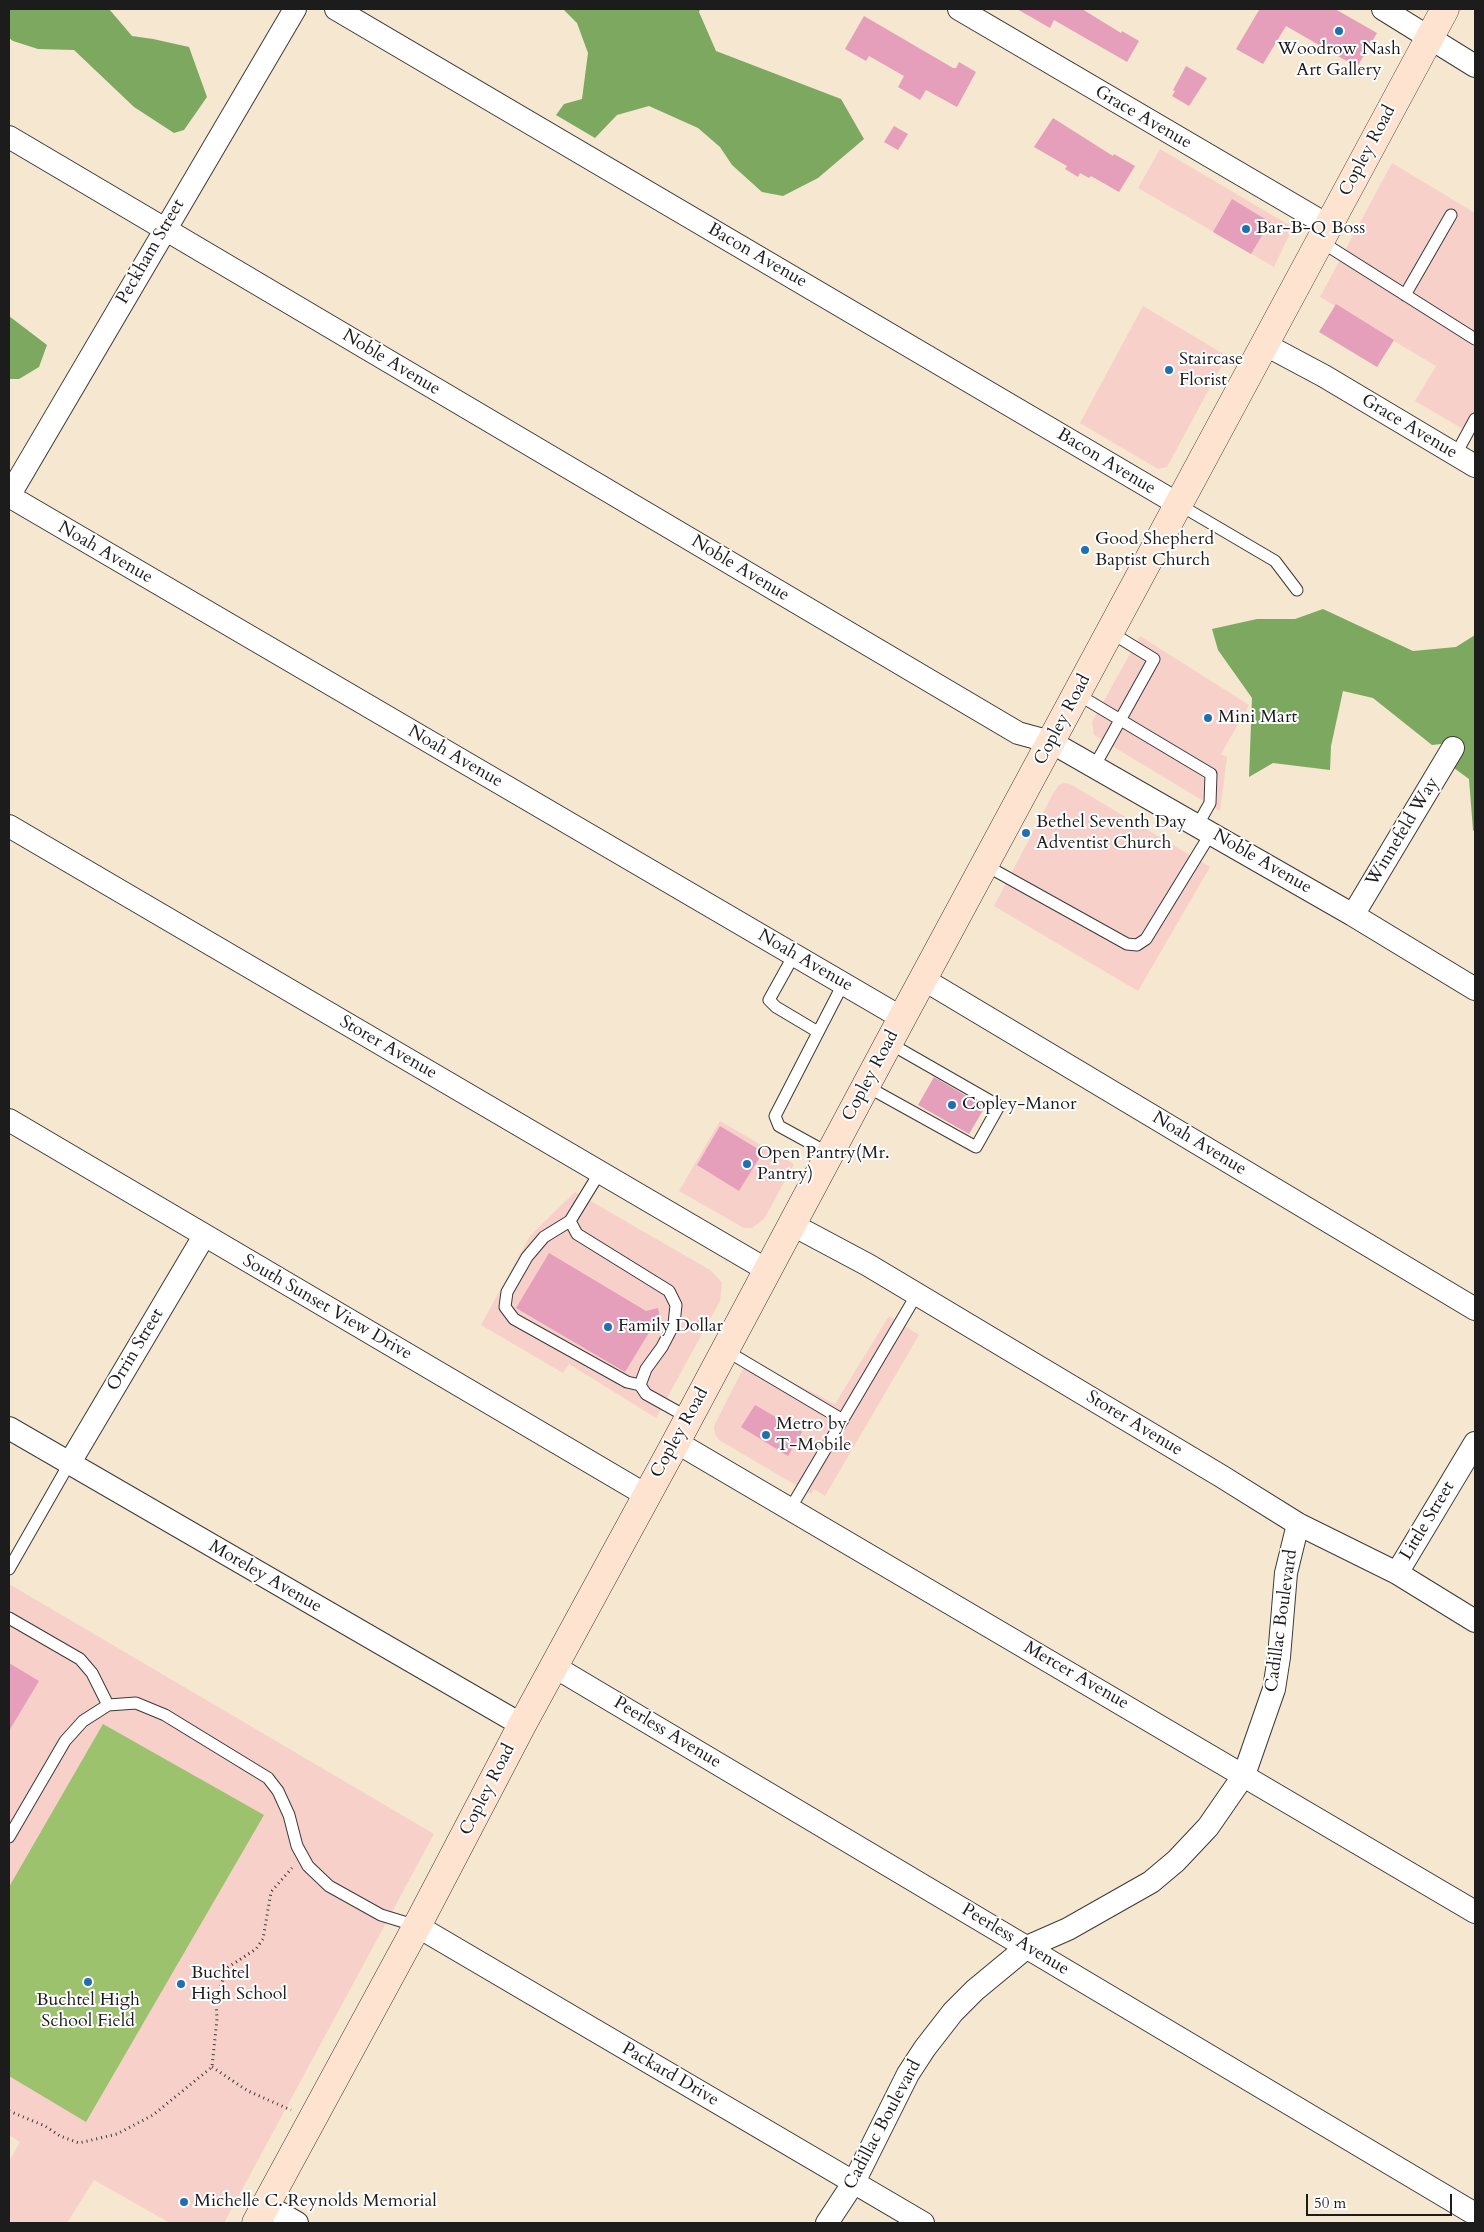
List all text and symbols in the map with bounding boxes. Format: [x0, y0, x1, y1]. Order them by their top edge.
marker: Woodrow Nash Art Gallery [1333, 25, 1345, 37]
place label: Woodrow Nash Art Gallery [1277, 39, 1401, 82]
street label: Grace Avenue [1091, 82, 1195, 154]
street label: Copley Road [1335, 102, 1401, 200]
street label: Peckham Street [112, 196, 190, 308]
place label: Bar-B-Q Boss [1256, 218, 1365, 240]
street label: Bacon Avenue [703, 219, 811, 293]
marker: Bar-B-Q Boss [1240, 223, 1252, 235]
street label: Noble Avenue [338, 325, 444, 401]
place label: Staircase Florist [1179, 349, 1243, 392]
marker: Staircase Florist [1163, 364, 1175, 376]
street label: Grace Avenue [1357, 390, 1461, 464]
street label: Bacon Avenue [1053, 424, 1159, 500]
street label: Noah Avenue [54, 517, 156, 589]
place label: Good Shepherd Baptist Church [1095, 529, 1214, 572]
street label: Noble Avenue [687, 531, 793, 607]
marker: Good Shepherd Baptist Church [1079, 544, 1091, 556]
street label: Copley Road [1030, 671, 1096, 769]
place label: Mini Mart [1218, 707, 1297, 729]
marker: Mini Mart [1202, 712, 1214, 724]
street label: Noah Avenue [404, 721, 506, 793]
street label: Winnefeld Way [1362, 774, 1444, 890]
place label: Bethel Seventh Day Adventist Church [1036, 812, 1187, 854]
street label: Noble Avenue [1209, 825, 1315, 899]
marker: Bethel Seventh Day Adventist Church [1020, 827, 1032, 839]
street label: Noah Avenue [754, 925, 856, 997]
street label: Storer Avenue [335, 1011, 441, 1085]
street label: Copley Road [838, 1027, 904, 1125]
place label: Copley-Manor [962, 1094, 1077, 1116]
marker: Copley-Manor [946, 1099, 958, 1111]
street label: Noah Avenue [1148, 1107, 1250, 1181]
place label: Open Pantry(Mr. Pantry) [757, 1143, 890, 1186]
marker: Open Pantry(Mr. Pantry) [741, 1158, 753, 1170]
street label: South Sunset View Drive [238, 1251, 416, 1365]
street label: Orrin Street [103, 1305, 169, 1395]
place label: Family Dollar [618, 1316, 723, 1338]
marker: Family Dollar [602, 1321, 614, 1333]
street label: Copley Road [646, 1384, 714, 1482]
street label: Storer Avenue [1082, 1387, 1186, 1461]
place label: Metro by T-Mobile [776, 1414, 851, 1456]
marker: Metro by T-Mobile [760, 1429, 772, 1441]
street label: Little Street [1396, 1478, 1460, 1564]
street label: Moreley Avenue [205, 1536, 325, 1618]
street label: Cadillac Boulevard [1261, 1548, 1303, 1694]
street label: Mercer Avenue [1020, 1637, 1132, 1715]
street label: Peerless Avenue [609, 1692, 725, 1774]
street label: Copley Road [456, 1741, 520, 1839]
street label: Peerless Avenue [957, 1899, 1073, 1981]
place label: Buchtel High School [191, 1963, 287, 2006]
marker: Buchtel High School Field [82, 1976, 94, 1988]
marker: Buchtel High School [175, 1978, 187, 1990]
place label: Buchtel High School Field [36, 1990, 140, 2032]
street label: Packard Drive [618, 2039, 722, 2111]
street label: Cadillac Boulevard [840, 2056, 926, 2194]
scale bar [1309, 2184, 1455, 2216]
place label: Michelle C. Reynolds Memorial [194, 2191, 437, 2213]
text: 50 m [1314, 2193, 1346, 2213]
marker: Michelle C. Reynolds Memorial [178, 2196, 190, 2208]

